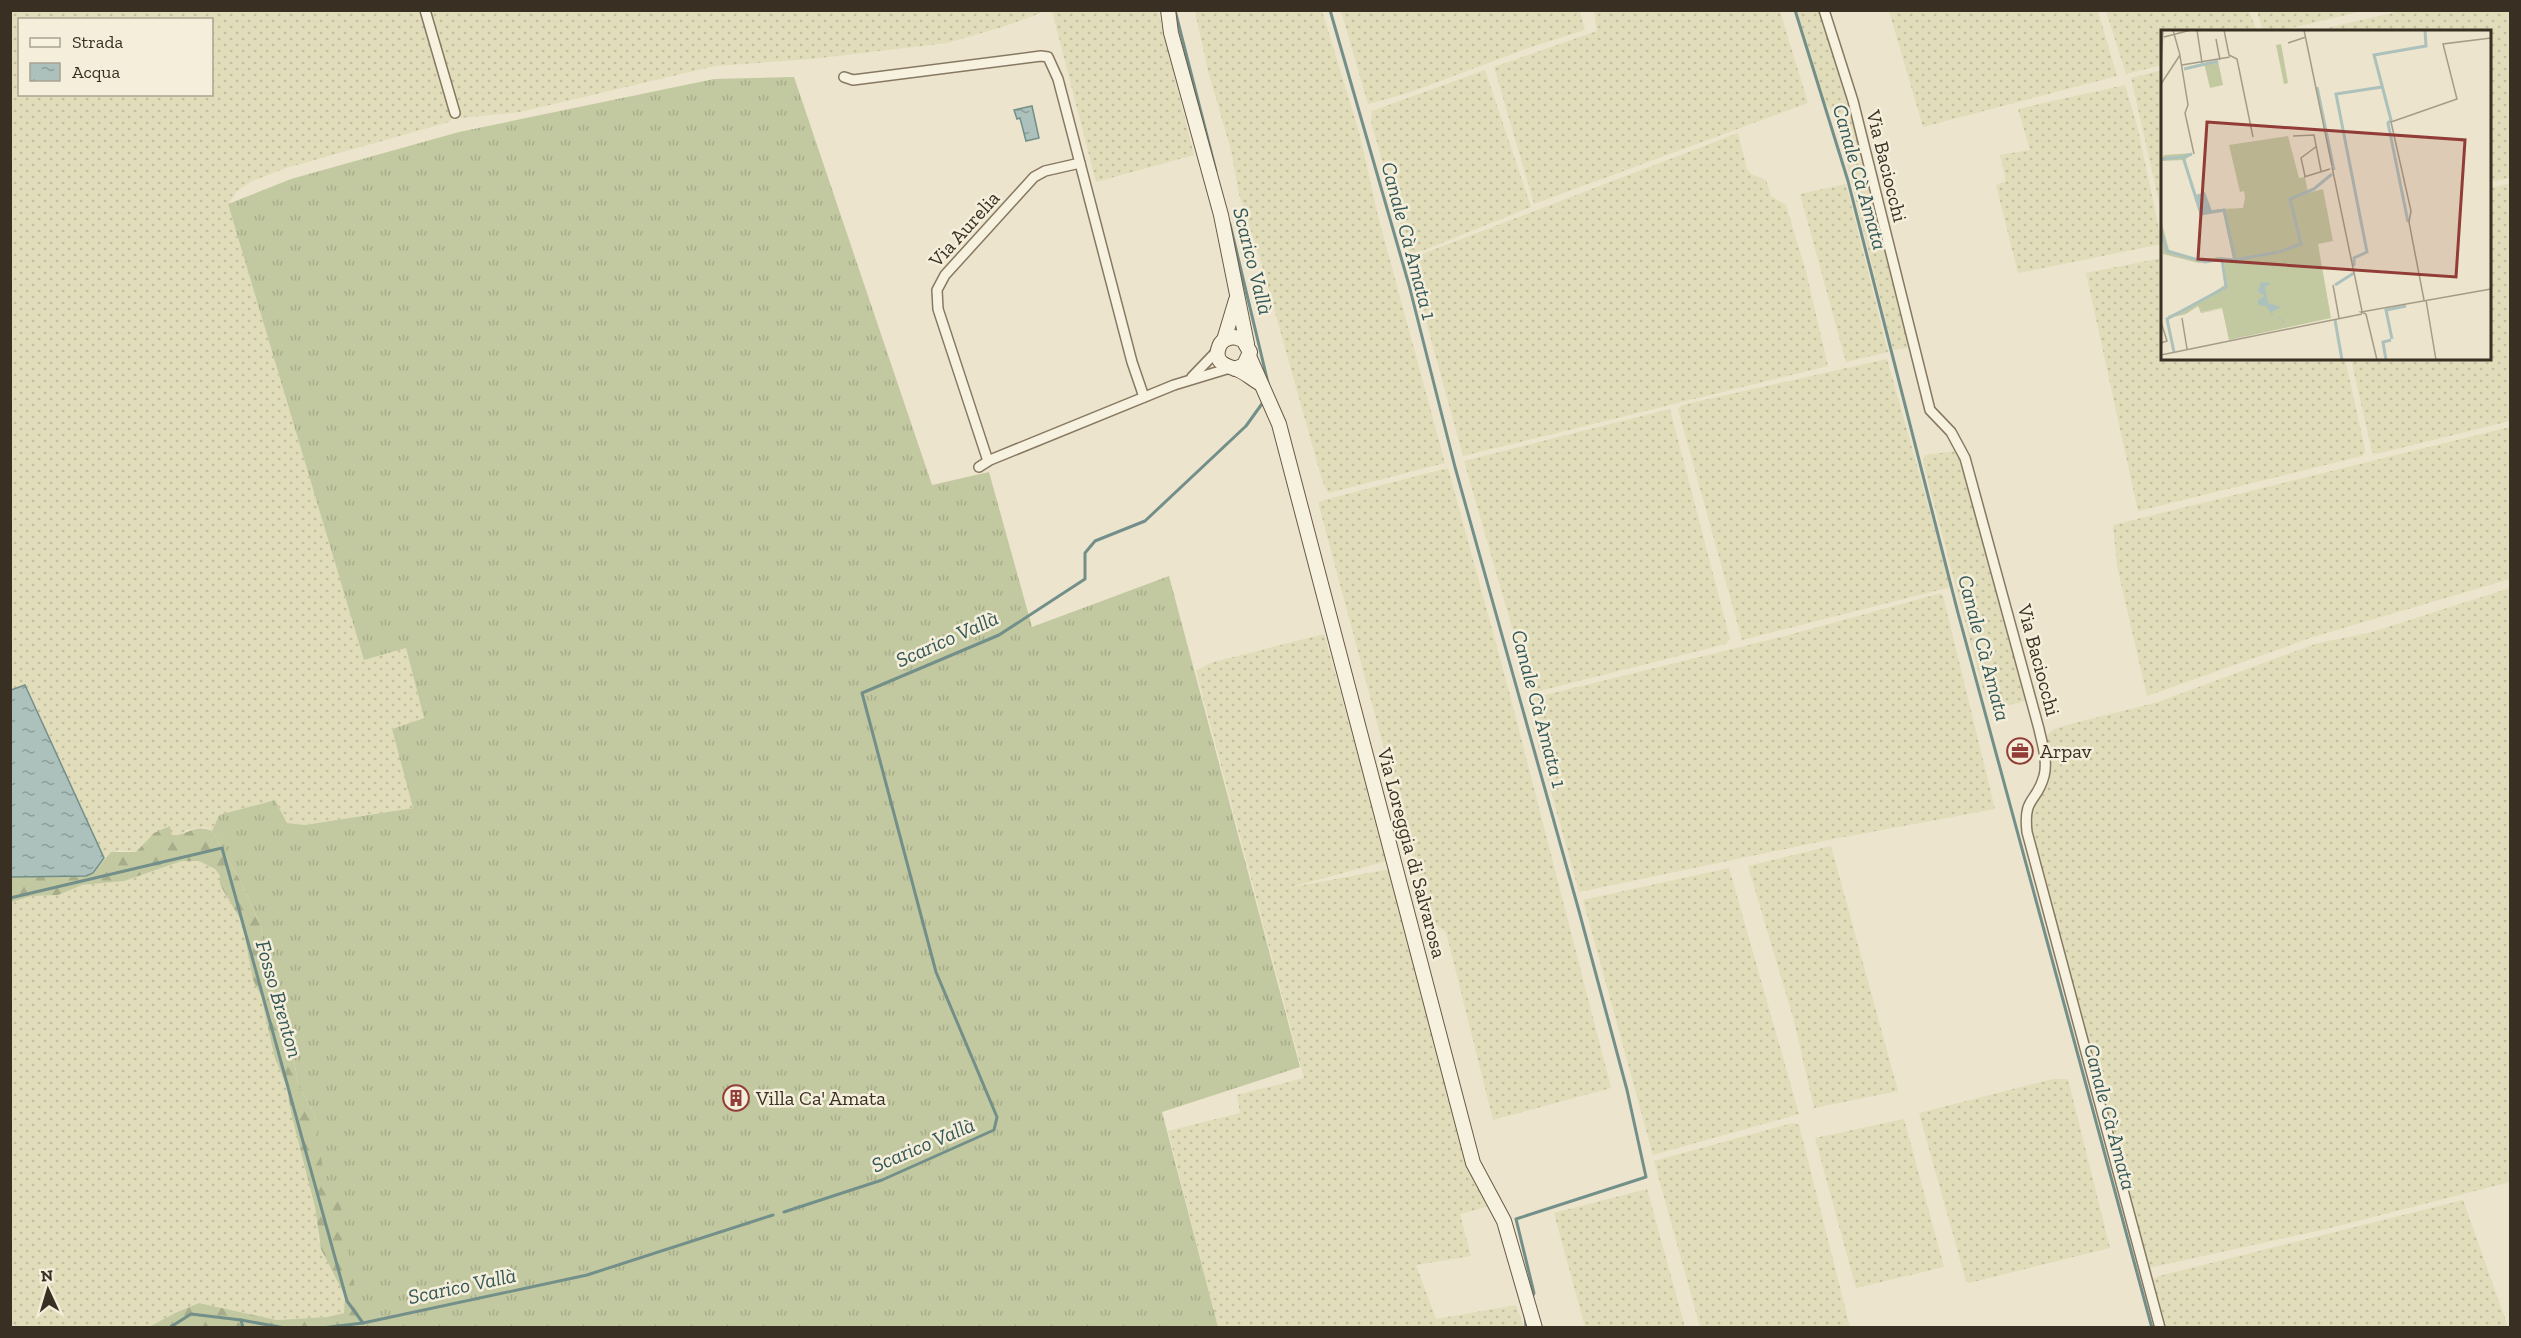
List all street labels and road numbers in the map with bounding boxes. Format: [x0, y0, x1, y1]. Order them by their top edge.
street label: Via Baciocchi [1861, 107, 1913, 225]
street label: Via Aurelia [923, 186, 1005, 273]
street label: Via Baciocchi [2012, 601, 2066, 719]
street label: Via Loreggia di Salvarosa [1372, 744, 1452, 961]

